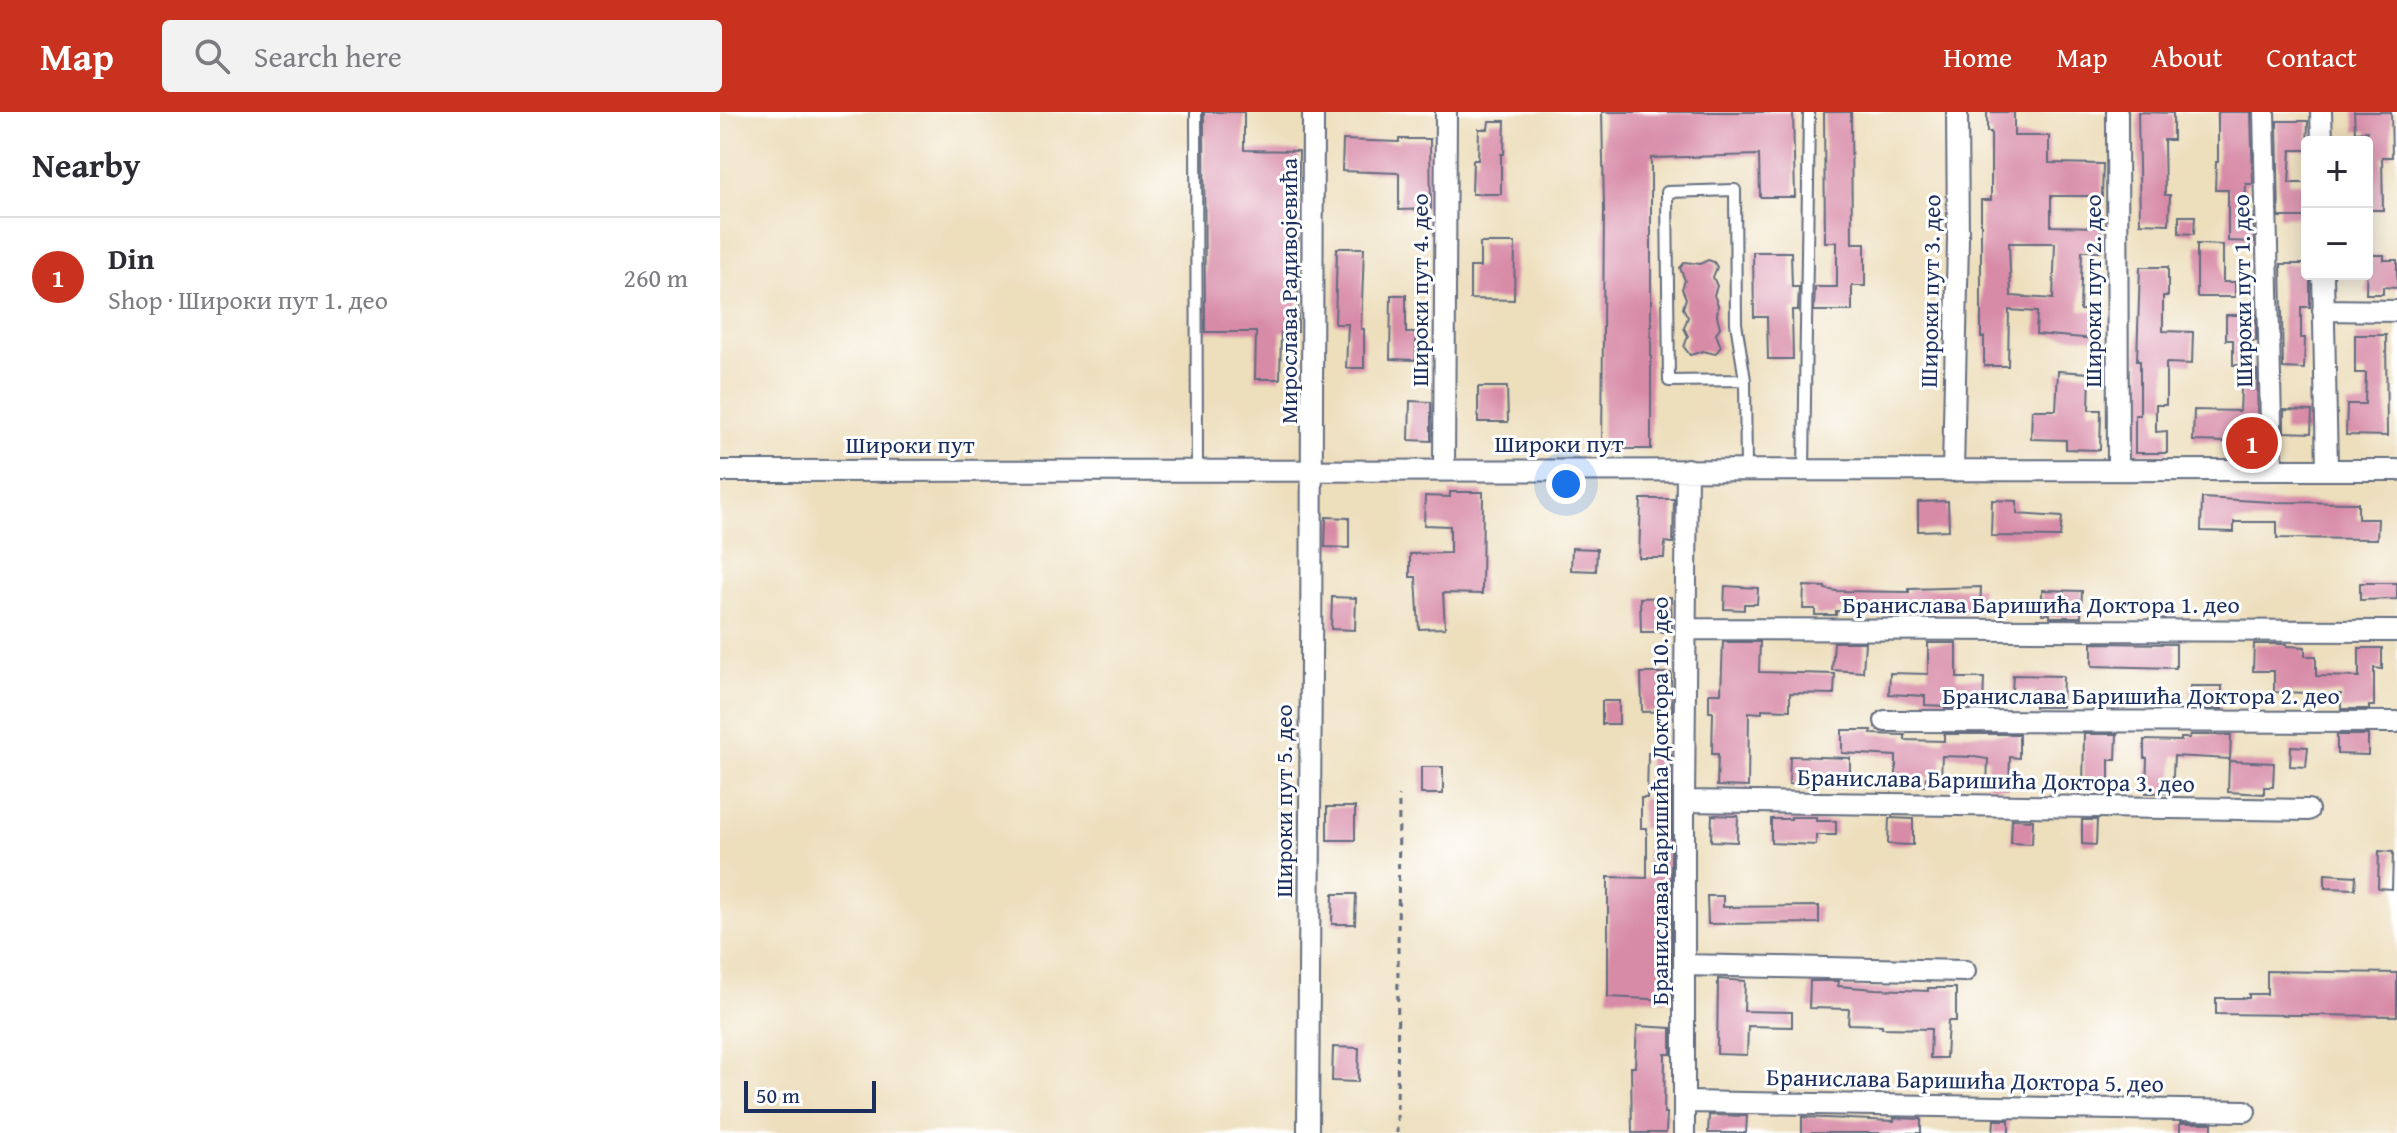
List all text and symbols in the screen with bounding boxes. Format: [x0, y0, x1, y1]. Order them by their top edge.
search box [162, 20, 722, 92]
text: Map [40, 28, 114, 84]
icon: search [190, 34, 234, 78]
text: Search here [254, 34, 402, 78]
text: Home [1943, 36, 2012, 77]
text: Map [2056, 36, 2108, 77]
text: About [2152, 36, 2222, 77]
text: Contact [2266, 36, 2357, 77]
map controls [2301, 136, 2373, 280]
button: + [2301, 136, 2373, 208]
text: Nearby [32, 140, 141, 189]
street label: Мирослава Радивојевића [1271, 157, 1306, 424]
street label: Широки пут 4. део [1402, 193, 1437, 387]
street label: Широки пут 3. део [1911, 194, 1949, 388]
street label: Широки пут 2. део [2075, 194, 2110, 388]
street label: Широки пут 1. део [2223, 194, 2261, 388]
button: − [2301, 208, 2373, 280]
text: Din [108, 236, 155, 280]
text: 1 [51, 258, 65, 297]
text: 260 m [623, 258, 688, 297]
text: Shop · Широки пут 1. део [108, 280, 388, 319]
pin: 1 [2226, 413, 2278, 473]
street label: Широки пут [1494, 426, 1624, 461]
street label: Широки пут [845, 427, 975, 462]
your location [1546, 464, 1586, 504]
street label: Бранислава Баришића Доктора 1. део [1842, 587, 2240, 622]
street label: Бранислава Баришића Доктора 10. део [1642, 596, 1677, 1006]
street label: Бранислава Баришића Доктора 2. део [1942, 678, 2340, 713]
street label: Широки пут 5. део [1266, 704, 1301, 898]
street label: Бранислава Баришића Доктора 3. део [1797, 759, 2195, 801]
street label: Бранислава Баришића Доктора 5. део [1766, 1059, 2164, 1101]
scale bar [744, 1077, 876, 1113]
text: 50 m [756, 1079, 800, 1111]

